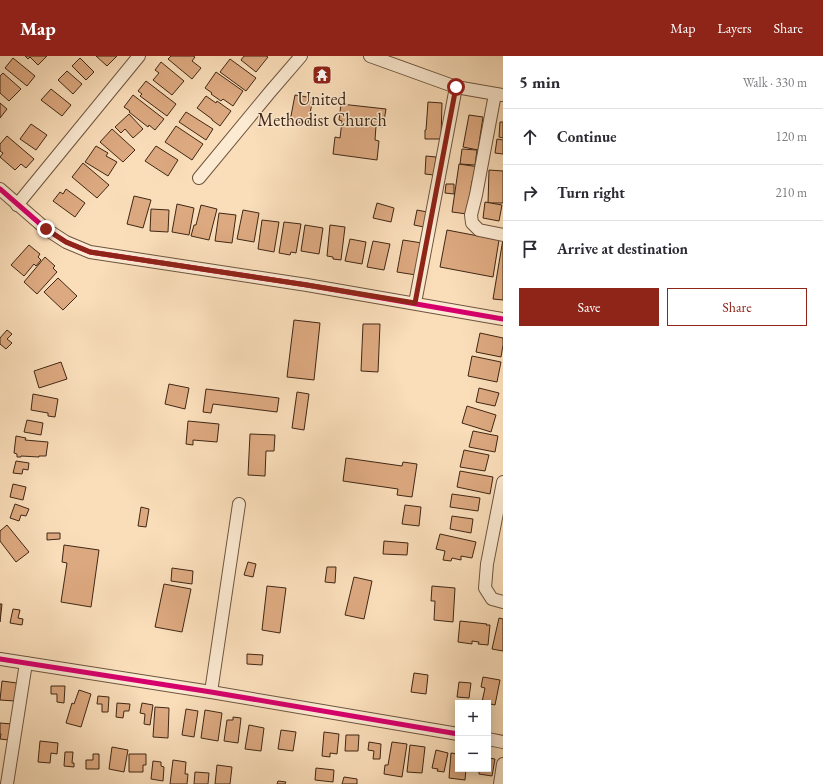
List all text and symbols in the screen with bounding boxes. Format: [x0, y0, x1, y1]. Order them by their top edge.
text: Map [20, 16, 56, 41]
text: Map [670, 19, 695, 37]
text: Layers [717, 19, 752, 37]
text: Share [774, 19, 803, 37]
temple icon: United Methodist Church [311, 64, 333, 86]
text: 5 min [519, 71, 560, 93]
text: Walk · 330 m [743, 74, 807, 91]
route start [447, 78, 465, 96]
place label: United Methodist Church [257, 87, 387, 131]
icon: ahead [519, 126, 541, 148]
text: Continue [557, 127, 617, 146]
text: 120 m [776, 128, 807, 145]
icon: right [519, 182, 541, 204]
text: Turn right [557, 183, 625, 202]
text: 210 m [776, 184, 807, 201]
route end [37, 220, 55, 238]
icon: arrive [519, 238, 541, 260]
text: Arrive at destination [557, 239, 688, 258]
button: Save [519, 288, 659, 326]
button: Share [667, 288, 807, 326]
map controls [455, 700, 491, 772]
button: + [455, 700, 491, 736]
button: − [455, 736, 491, 772]

